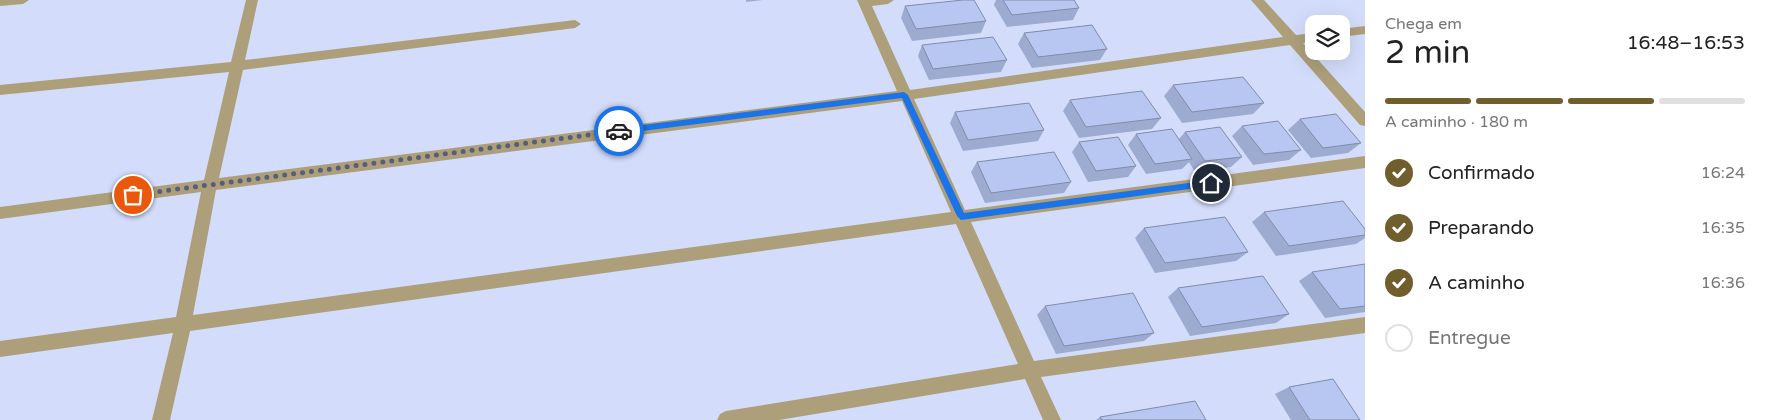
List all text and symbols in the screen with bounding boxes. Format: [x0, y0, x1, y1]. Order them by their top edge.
text: Chega em [1385, 14, 1462, 34]
map controls [1305, 15, 1350, 60]
button: layers [1305, 15, 1350, 60]
text: 16:48–16:53 [1627, 32, 1745, 54]
text: 2 min [1385, 34, 1470, 72]
courier [594, 106, 644, 156]
text: A caminho · 180 m [1385, 112, 1528, 132]
icon: car [605, 117, 633, 145]
icon: check [1385, 159, 1413, 187]
pin [1190, 162, 1232, 204]
text: Confirmado [1428, 162, 1535, 184]
text: 16:24 [1701, 163, 1745, 183]
icon: home [1197, 169, 1225, 197]
pin [112, 174, 154, 216]
icon: bag [119, 181, 147, 209]
icon: check [1385, 214, 1413, 242]
text: Preparando [1428, 217, 1534, 239]
text: 16:35 [1701, 218, 1745, 238]
icon: check [1385, 269, 1413, 297]
text: A caminho [1428, 272, 1525, 294]
text: 16:36 [1701, 273, 1745, 293]
text: Entregue [1428, 327, 1511, 349]

